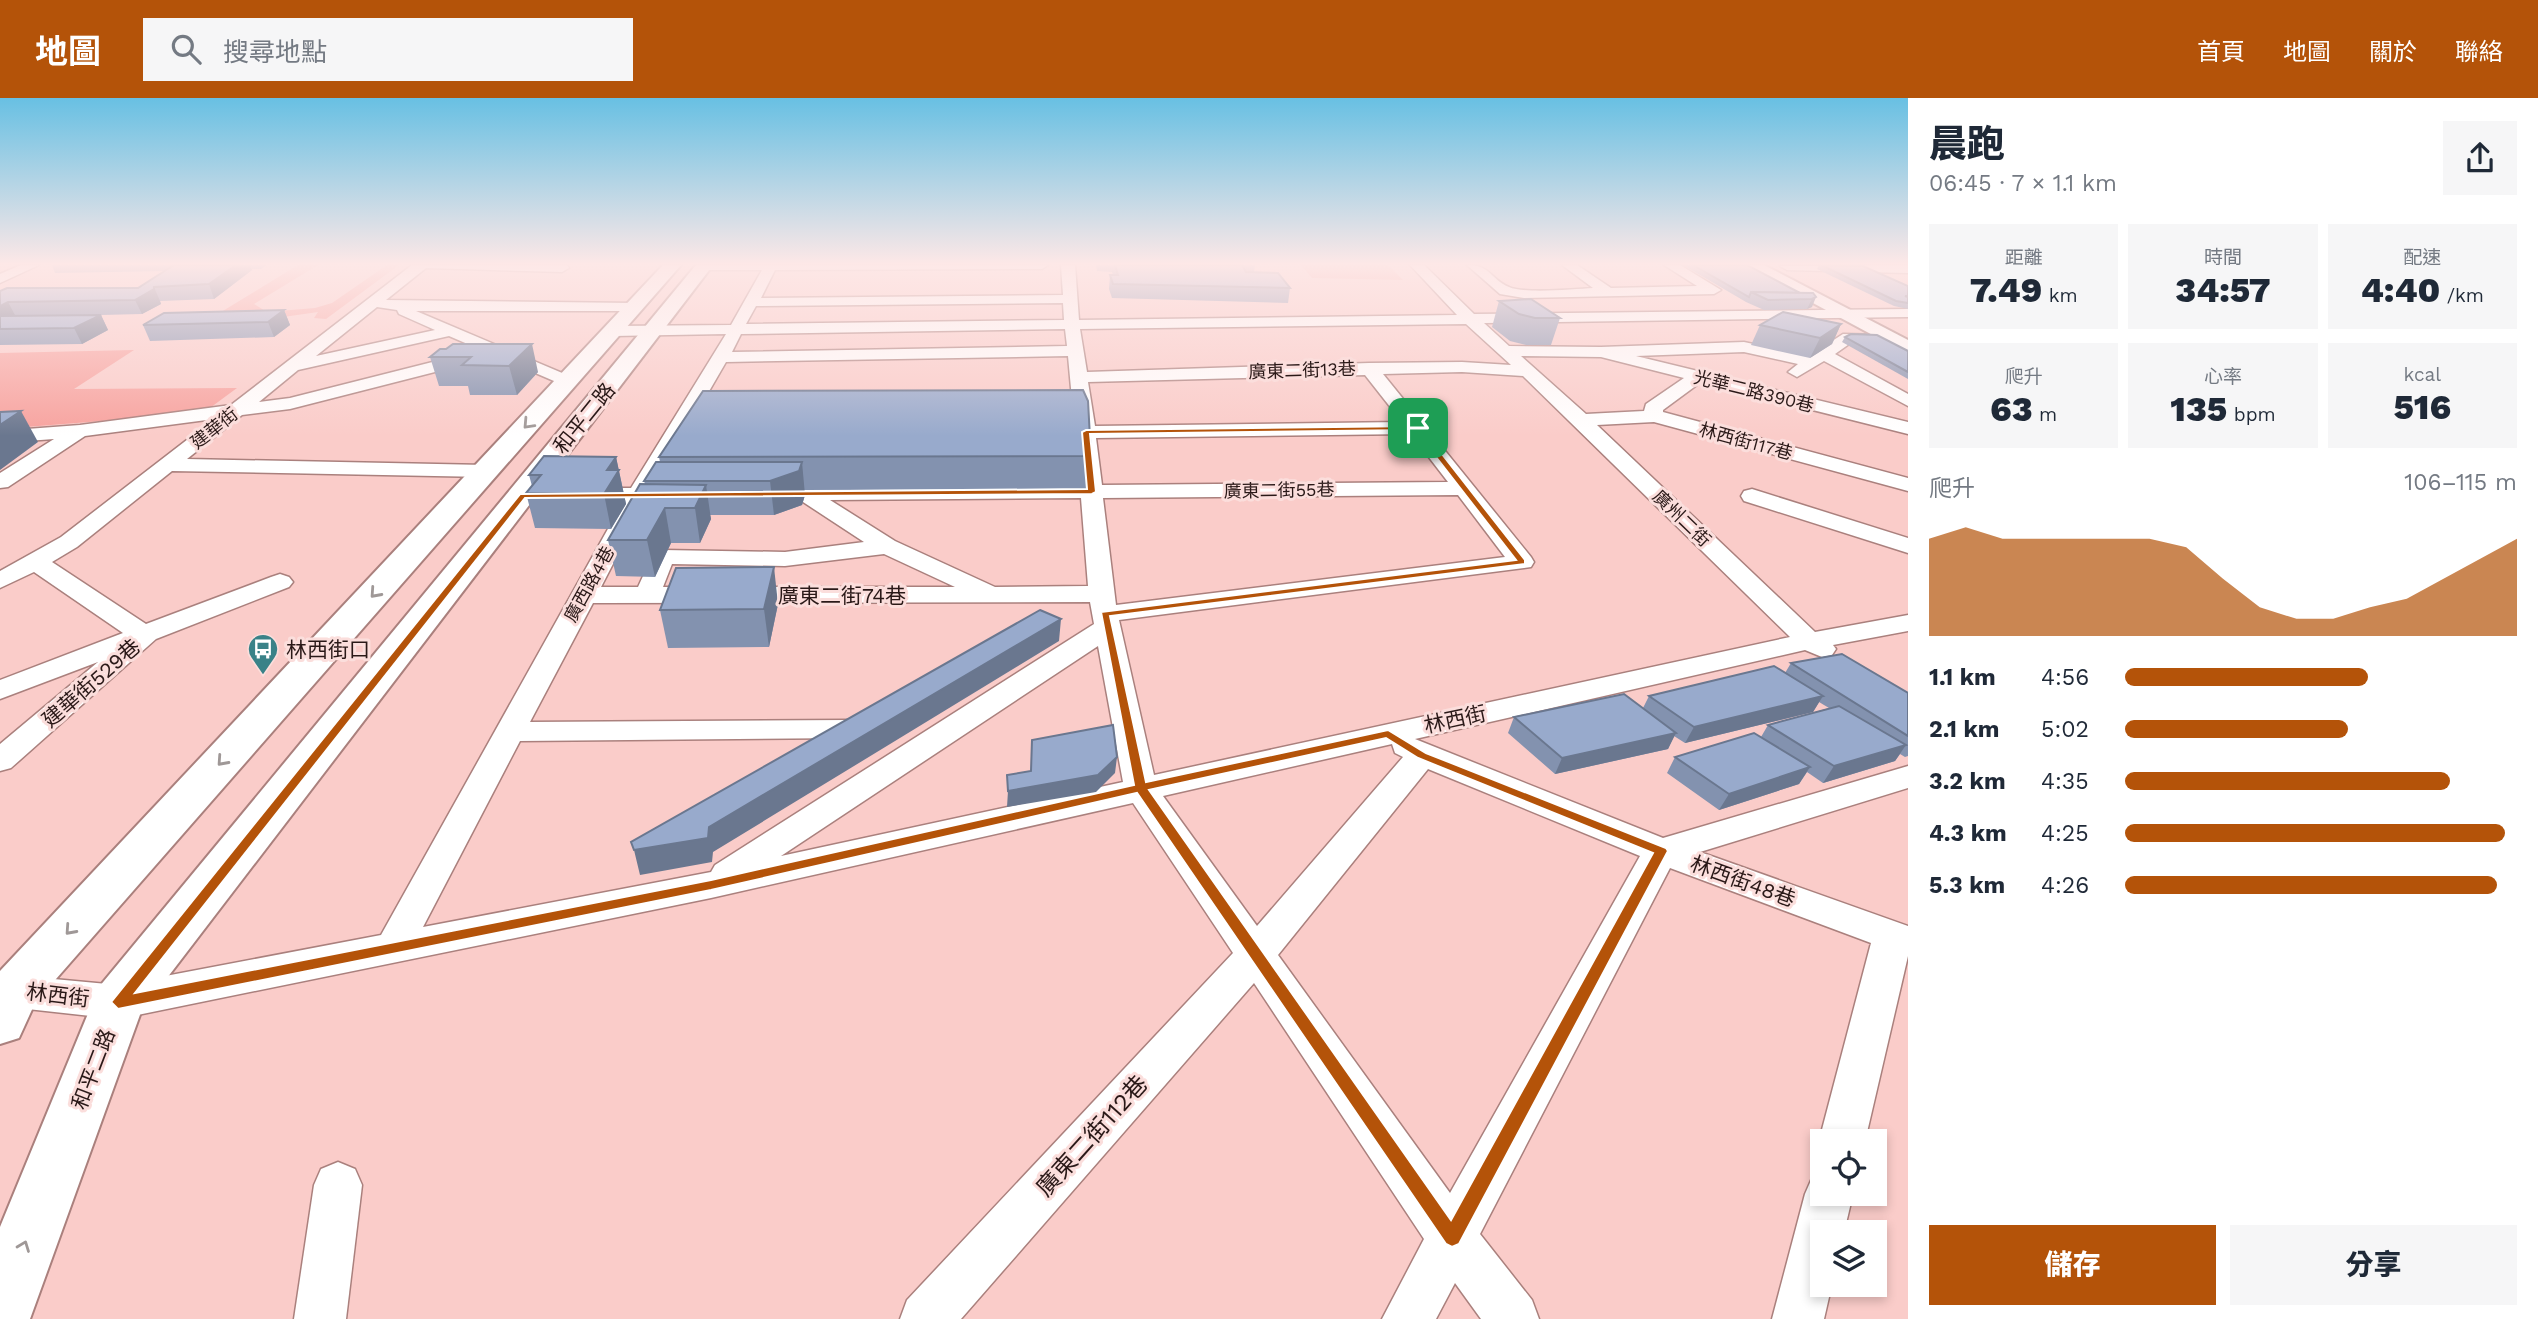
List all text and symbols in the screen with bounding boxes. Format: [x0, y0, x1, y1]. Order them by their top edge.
search box [143, 18, 633, 81]
icon: search [167, 30, 205, 68]
text: 地圖 [35, 32, 101, 71]
text: 搜尋地點 [223, 37, 327, 67]
text: 首頁 [2197, 38, 2245, 66]
text: 地圖 [2283, 38, 2331, 66]
text: 關於 [2369, 38, 2417, 66]
text: 聯絡 [2455, 38, 2503, 66]
button: share [2443, 121, 2517, 195]
text: 晨跑 [1929, 122, 2005, 166]
text: 06:45 · 7 × 1.1 km [1929, 170, 2117, 197]
text: 距離 [2005, 246, 2043, 269]
text: 時間 [2204, 246, 2242, 269]
text: 配速 [2403, 246, 2441, 269]
text: 7.49 [1970, 269, 2042, 311]
text: 34:57 [2175, 269, 2271, 311]
text: 4:40 [2361, 269, 2440, 311]
text: km [2042, 284, 2078, 307]
text: /km [2440, 284, 2484, 307]
street label: 廣東二街13巷 [1248, 358, 1356, 382]
text: kcal [2404, 363, 2441, 386]
text: 爬升 [2005, 365, 2043, 388]
text: 心率 [2204, 365, 2242, 388]
street label: 光華二路390巷 [1692, 366, 1816, 416]
street label: 和平二路 [548, 377, 620, 459]
text: 516 [2393, 386, 2451, 428]
text: 63 [1990, 388, 2033, 430]
text: 135 [2170, 388, 2227, 430]
pin [1388, 398, 1448, 458]
street label: 建華街 [186, 403, 242, 453]
text: m [2033, 403, 2057, 426]
text: bpm [2227, 403, 2276, 426]
icon: arrive [1399, 409, 1437, 447]
one-way arrow [524, 416, 537, 429]
street label: 林西街117巷 [1697, 418, 1795, 464]
text: 106–115 m [2404, 469, 2517, 496]
text: 爬升 [1929, 475, 1975, 502]
street label: 廣東二街55巷 [1223, 479, 1335, 501]
street label: 廣州二街 [1649, 485, 1715, 551]
street label: 廣西路4巷 [560, 543, 618, 625]
street label: 廣東二街74巷 [778, 583, 906, 608]
one-way arrow [371, 585, 383, 598]
bus stop icon: 林西街口 [246, 632, 280, 676]
street label: 建華街529巷 [37, 634, 145, 732]
place label: 林西街口 [286, 637, 370, 662]
text: 1.1 km [1929, 664, 1996, 691]
text: 4:56 [2041, 664, 2089, 691]
street label: 林西街 [1422, 700, 1488, 738]
text: 2.1 km [1929, 716, 2000, 743]
text: 5:02 [2041, 716, 2089, 743]
one-way arrow [218, 753, 231, 766]
text: 3.2 km [1929, 768, 2006, 795]
text: 4:35 [2041, 768, 2089, 795]
text: 4.3 km [1929, 820, 2007, 847]
text: 4:25 [2041, 820, 2089, 847]
street label: 林西街48巷 [1687, 850, 1799, 912]
text: 5.3 km [1929, 872, 2005, 899]
text: 4:26 [2041, 872, 2089, 899]
one-way arrow [66, 922, 78, 935]
street label: 林西街 [25, 979, 91, 1011]
street label: 和平二路 [66, 1025, 120, 1113]
street label: 廣東二街112巷 [1031, 1070, 1153, 1202]
map controls [1810, 1129, 1887, 1297]
button: locate [1810, 1129, 1887, 1206]
button: layers [1810, 1220, 1887, 1297]
button: 儲存 [1929, 1225, 2216, 1305]
button: 分享 [2230, 1225, 2517, 1305]
one-way arrow [16, 1241, 30, 1253]

